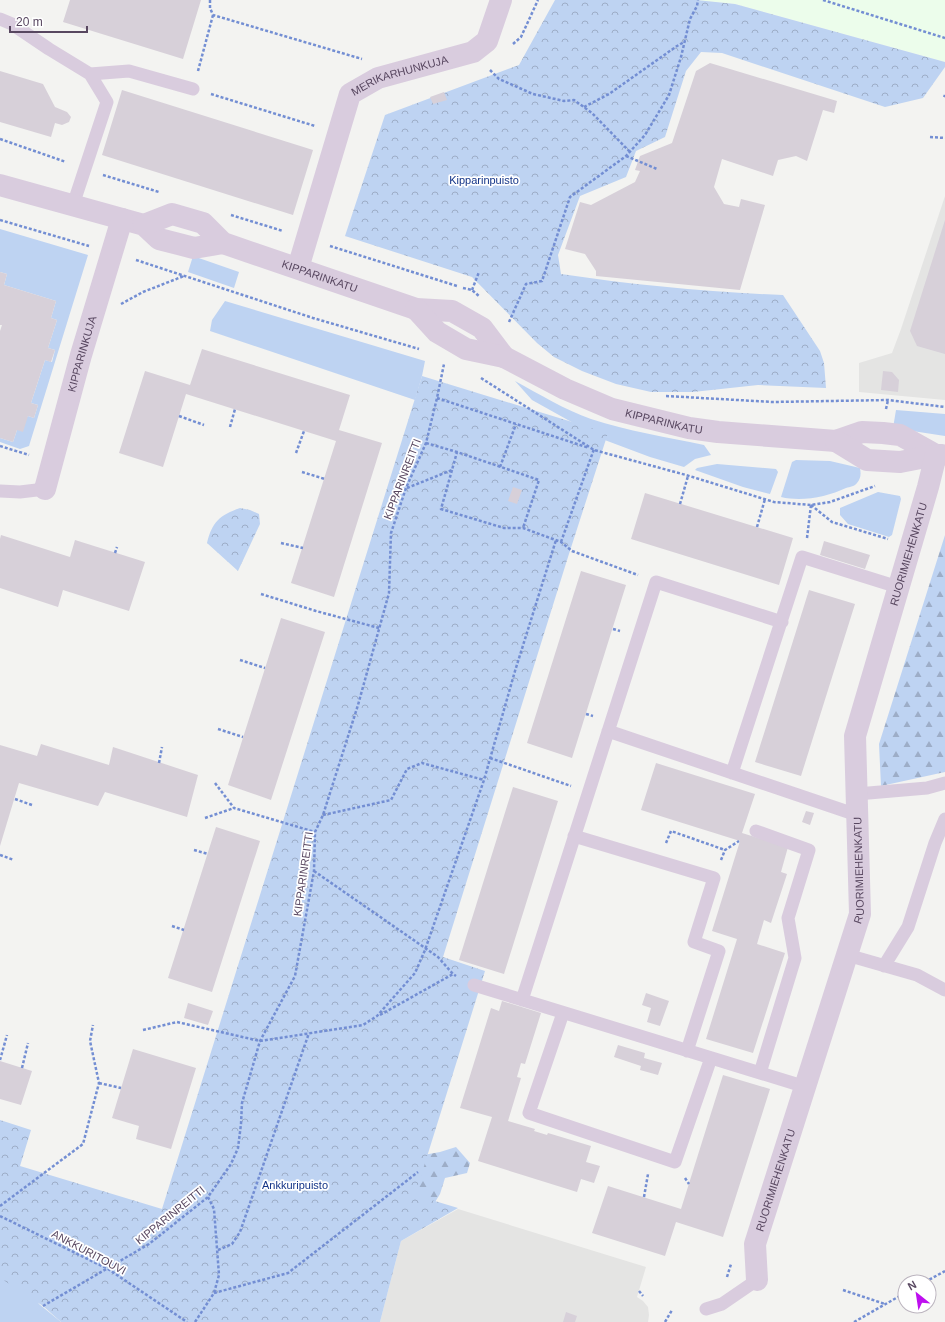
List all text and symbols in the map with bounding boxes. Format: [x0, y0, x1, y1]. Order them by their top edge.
scale bar [10, 8, 87, 34]
text: 20 m [16, 15, 43, 29]
street label: MERIKARHUNKUJA [349, 53, 450, 98]
park label: Kipparinpuisto [449, 174, 519, 186]
street label: KIPPARINKATU [280, 258, 359, 295]
street label: KIPPARINKUJA [65, 314, 99, 393]
street label: KIPPARINKATU [624, 406, 703, 436]
street label: KIPPARINREITTI [381, 437, 423, 521]
street label: RUORIMIEHENKATU [888, 501, 929, 607]
street label: RUORIMIEHENKATU [851, 817, 866, 925]
street label: KIPPARINREITTI [291, 831, 315, 917]
street label: RUORIMIEHENKATU [753, 1127, 797, 1233]
park label: Ankkuripuisto [262, 1179, 328, 1191]
street label: KIPPARINREITTI [133, 1183, 207, 1247]
street label: ANKKURITOUVI [50, 1227, 128, 1277]
north arrow [897, 1274, 937, 1314]
text: N [906, 1278, 918, 1293]

